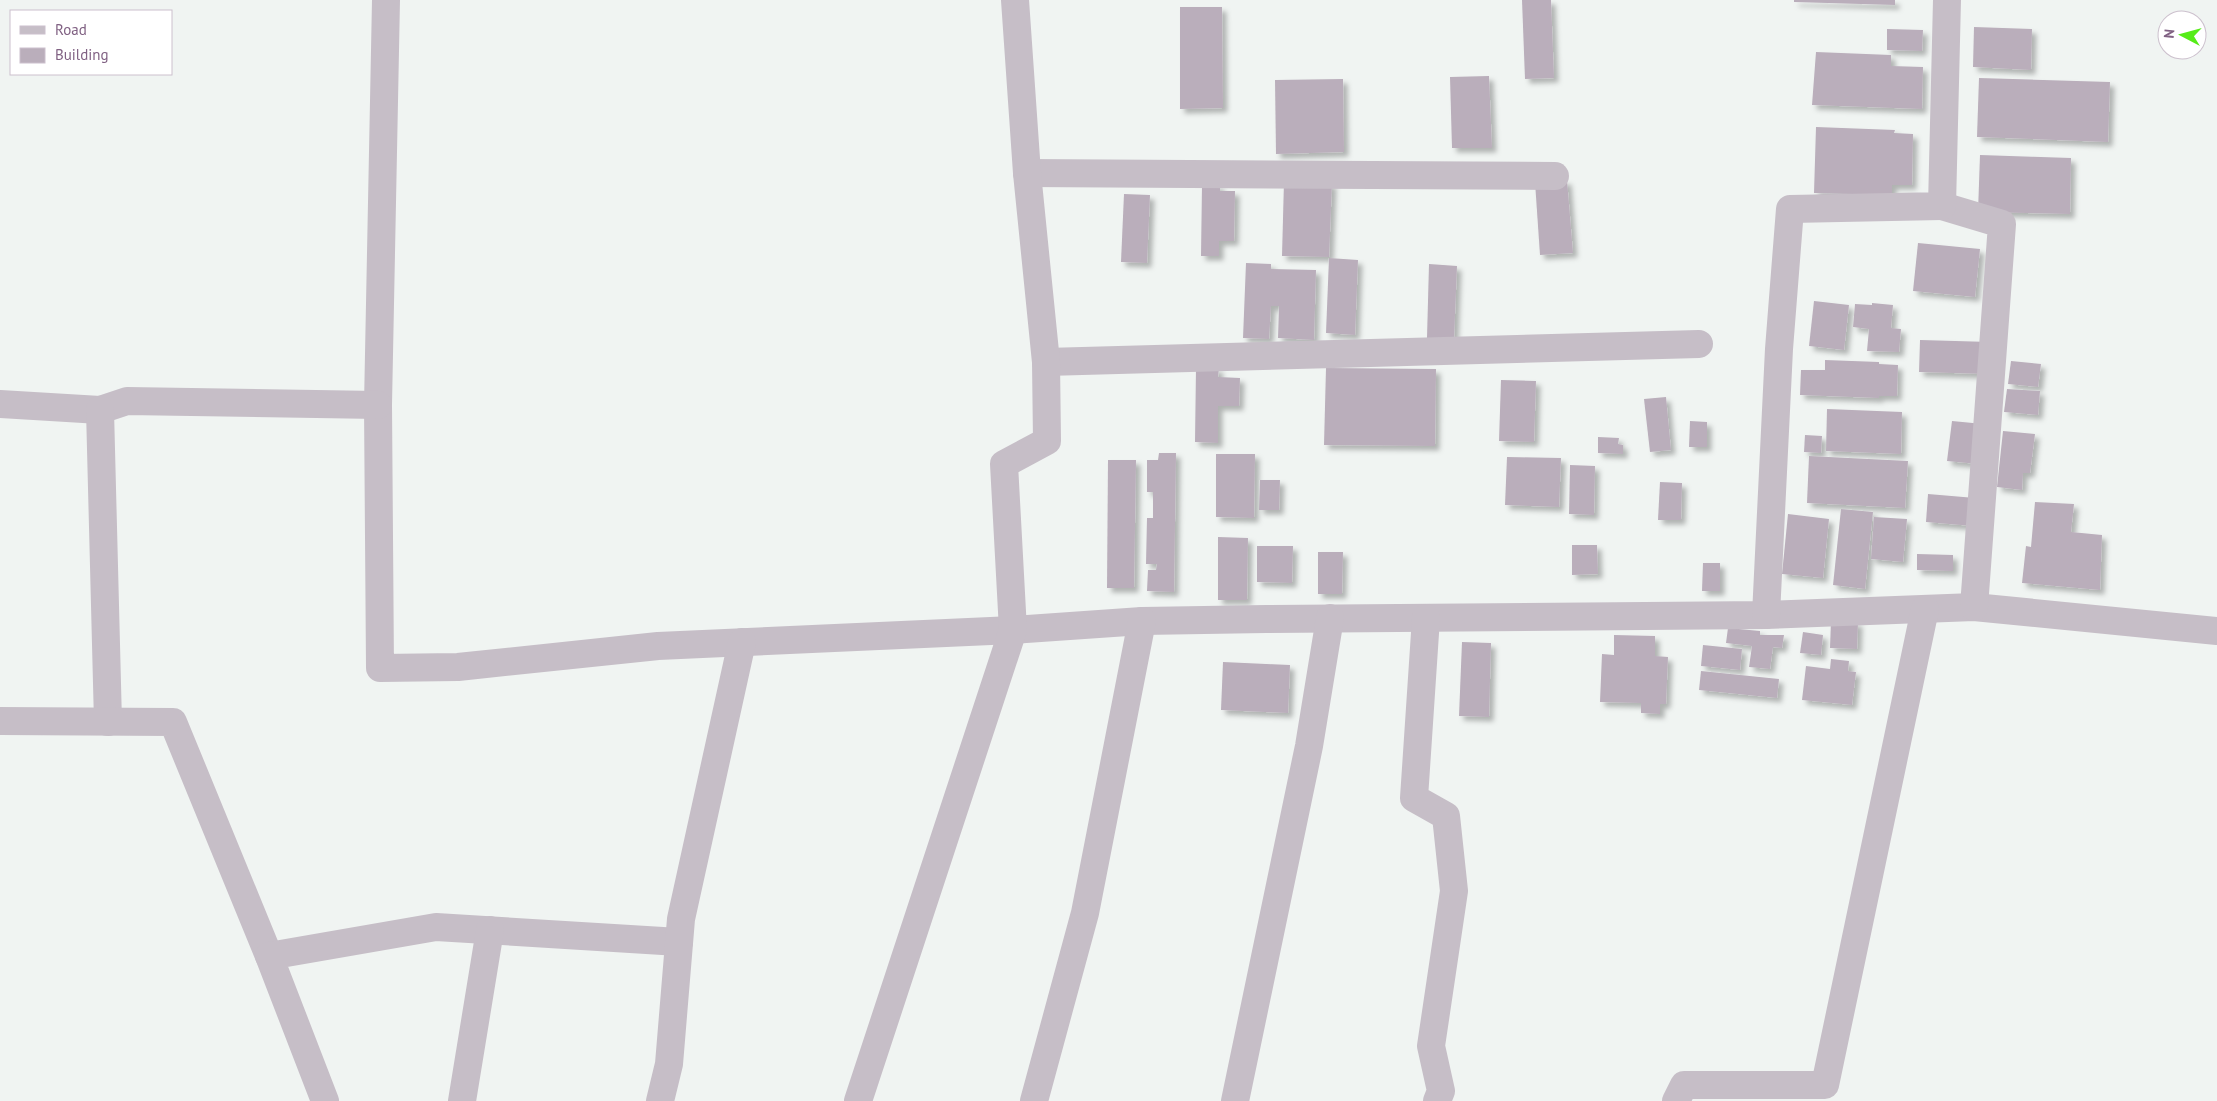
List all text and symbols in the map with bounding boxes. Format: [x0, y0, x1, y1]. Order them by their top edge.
legend [10, 10, 172, 75]
north arrow [2157, 10, 2207, 60]
text: Road [55, 20, 87, 39]
text: N [2160, 28, 2179, 39]
text: Building [55, 45, 109, 64]

